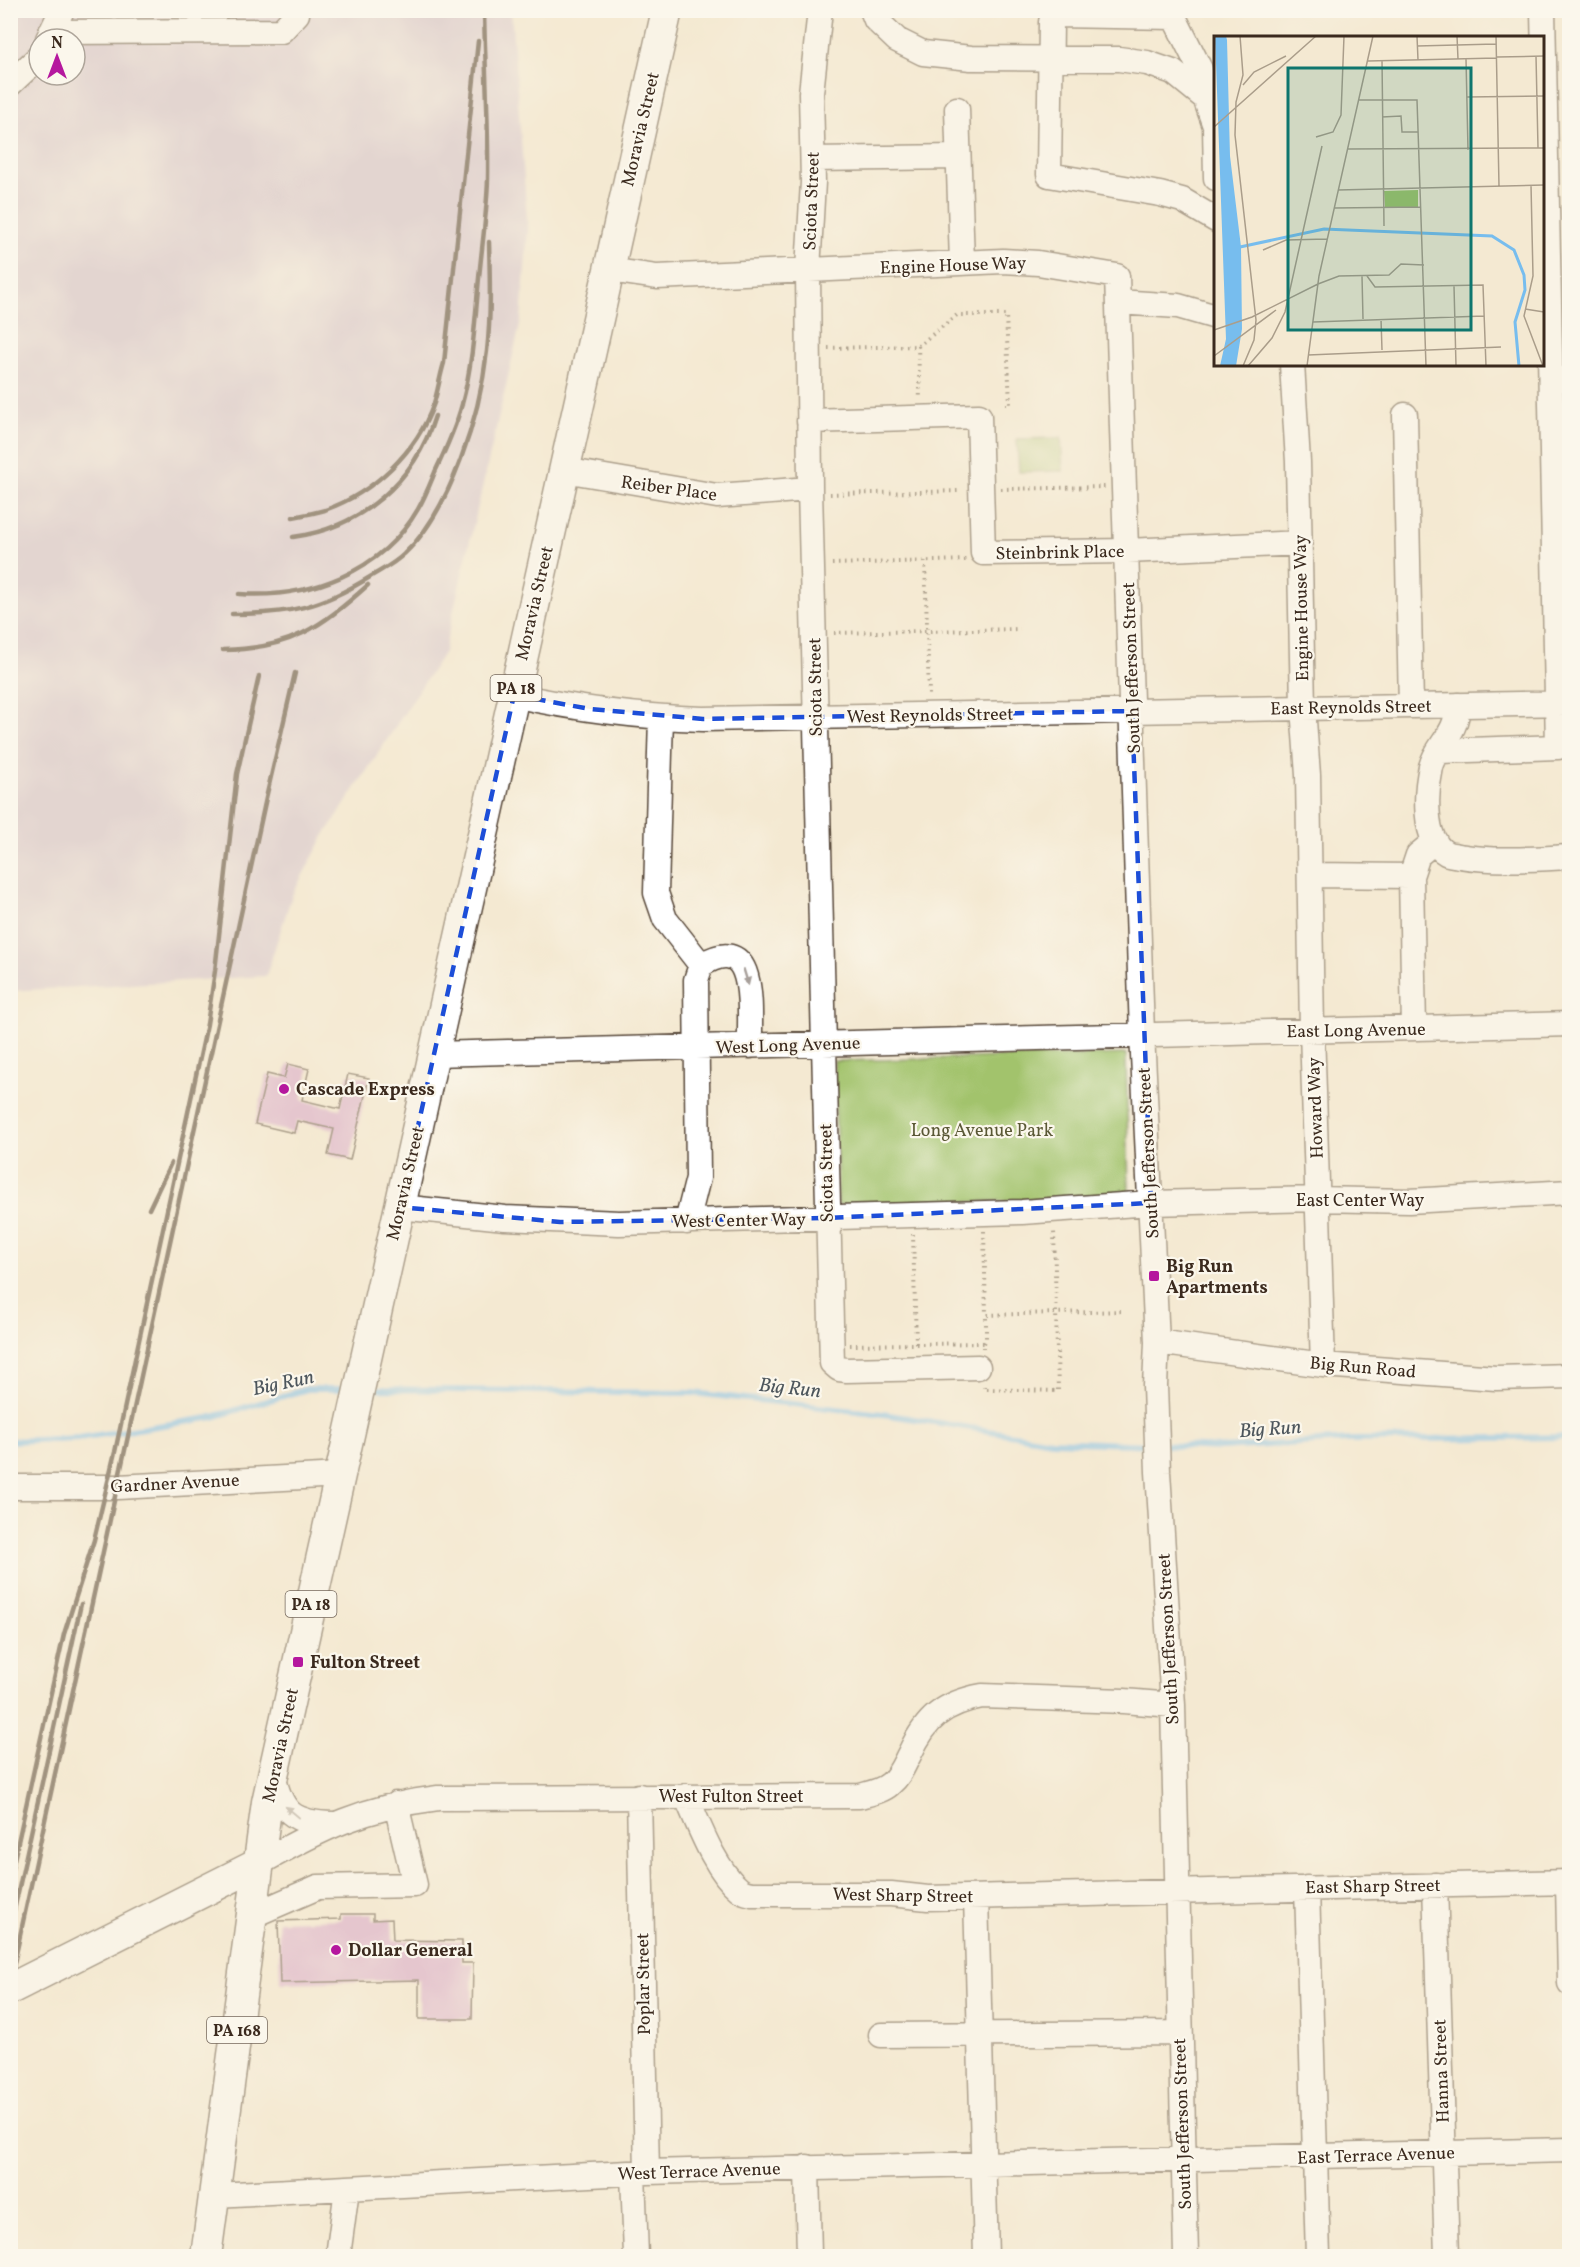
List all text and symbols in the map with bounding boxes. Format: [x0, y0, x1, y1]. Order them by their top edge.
north arrow [27, 27, 87, 87]
text: N [51, 33, 63, 55]
inset map [1214, 36, 1544, 366]
street label: Moravia Street [616, 70, 667, 189]
street label: Sciota Street [798, 151, 827, 251]
street label: Engine House Way [879, 251, 1027, 282]
street label: Reiber Place [619, 470, 718, 509]
street label: Engine House Way [1289, 534, 1316, 681]
street label: Steinbrink Place [995, 540, 1125, 567]
street label: Moravia Street [510, 544, 561, 663]
street label: South Jefferson Street [1117, 582, 1148, 754]
street label: Sciota Street [803, 637, 830, 737]
road number: PA 18 [490, 675, 542, 701]
street label: East Reynolds Street [1270, 695, 1432, 722]
street label: West Reynolds Street [846, 703, 1014, 730]
one-way arrow [741, 968, 751, 986]
street label: East Long Avenue [1286, 1018, 1426, 1045]
street label: West Long Avenue [715, 1031, 861, 1062]
street label: Howard Way [1302, 1057, 1331, 1159]
street label: South Jefferson Street [1133, 1067, 1166, 1239]
place label: Cascade Express [296, 1078, 435, 1103]
marker: Cascade Express [277, 1082, 291, 1096]
park label: Long Avenue Park [911, 1119, 1053, 1144]
street label: Sciota Street [814, 1123, 841, 1223]
street label: Moravia Street [381, 1124, 432, 1243]
street label: East Center Way [1296, 1189, 1425, 1214]
street label: West Center Way [672, 1208, 807, 1235]
place label: Big Run Apartments [1166, 1255, 1268, 1301]
marker: Big Run Apartments [1147, 1269, 1161, 1283]
street label: Big Run Road [1309, 1351, 1417, 1386]
water label: Big Run [250, 1364, 317, 1404]
water label: Big Run [757, 1372, 822, 1406]
water label: Big Run [1238, 1414, 1302, 1446]
street label: Gardner Avenue [110, 1469, 240, 1500]
street label: South Jefferson Street [1153, 1553, 1186, 1725]
road number: PA 18 [286, 1591, 336, 1617]
place label: Fulton Street [310, 1651, 420, 1676]
marker: Fulton Street [291, 1655, 305, 1669]
street label: Moravia Street [257, 1686, 306, 1805]
street label: West Fulton Street [658, 1785, 804, 1810]
one-way arrow [284, 1806, 300, 1819]
street label: East Sharp Street [1305, 1874, 1441, 1901]
street label: West Sharp Street [832, 1883, 974, 1910]
street label: Poplar Street [631, 1933, 658, 2035]
place label: Dollar General [348, 1939, 473, 1964]
marker: Dollar General [329, 1943, 343, 1957]
road number: PA 168 [207, 2017, 267, 2043]
street label: Hanna Street [1428, 2019, 1457, 2123]
street label: South Jefferson Street [1168, 2038, 1199, 2210]
street label: East Terrace Avenue [1297, 2141, 1455, 2172]
street label: West Terrace Avenue [617, 2157, 781, 2188]

